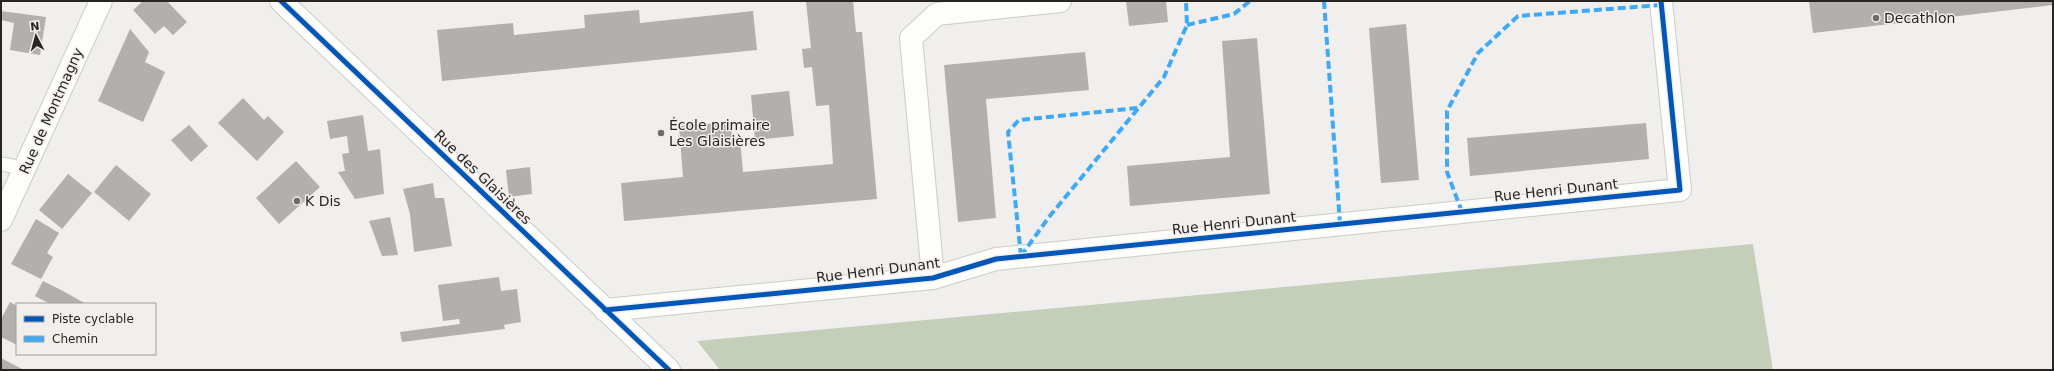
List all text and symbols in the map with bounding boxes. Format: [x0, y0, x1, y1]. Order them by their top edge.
place label: Decathlon [1884, 10, 1955, 26]
marker: Decathlon [1871, 13, 1881, 23]
north arrow [16, 16, 56, 56]
text: N [30, 20, 40, 33]
street label: Rue de Montmagny [16, 46, 86, 176]
place label: École primaire Les Glaisières [669, 117, 770, 149]
street label: Rue des Glaisières [431, 127, 535, 227]
marker: École primaire Les Glaisières [656, 128, 666, 138]
street label: Rue Henri Dunant [1493, 175, 1619, 204]
place label: K Dis [305, 193, 341, 209]
marker: K Dis [292, 196, 302, 206]
street label: Rue Henri Dunant [1171, 208, 1297, 237]
street label: Rue Henri Dunant [815, 254, 941, 286]
legend [16, 303, 156, 355]
text: Piste cyclable [52, 312, 134, 326]
text: Chemin [52, 332, 98, 346]

